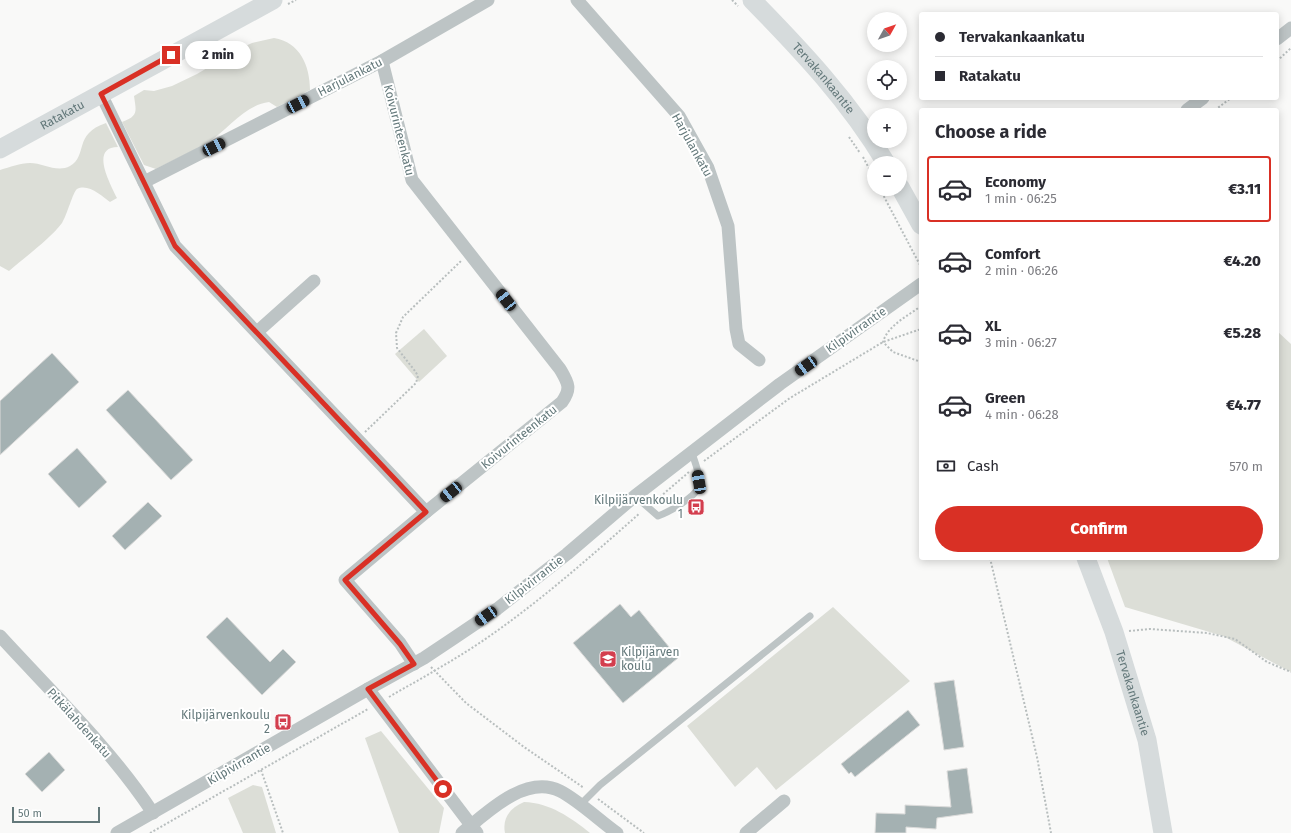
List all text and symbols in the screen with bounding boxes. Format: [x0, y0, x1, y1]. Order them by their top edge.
north arrow [867, 12, 907, 52]
map controls [867, 12, 907, 196]
text: Tervakankaankatu [959, 28, 1085, 46]
street label: Tervakankaantie [789, 40, 857, 117]
callout: 2 min [185, 41, 251, 69]
route end [162, 46, 180, 64]
text: 2 min [202, 47, 234, 62]
street label: Harjulankatu [315, 55, 385, 99]
button: locate [867, 60, 907, 100]
text: Ratakatu [959, 67, 1021, 85]
street label: Koivurinteenkatu [381, 83, 417, 177]
car [285, 93, 311, 115]
street label: Ratakatu [38, 97, 87, 133]
button: + [867, 108, 907, 148]
street label: Harjulankatu [669, 111, 715, 179]
text: Choose a ride [935, 121, 1047, 143]
car [201, 136, 227, 158]
button: − [867, 156, 907, 196]
icon: car [937, 171, 973, 207]
text: Economy [985, 173, 1046, 191]
text: €3.11 [1228, 180, 1261, 198]
text: 1 min · 06:25 [985, 191, 1057, 206]
icon: car [937, 243, 973, 279]
text: Comfort [985, 245, 1041, 263]
text: €4.20 [1224, 252, 1261, 270]
text: 2 min · 06:26 [985, 263, 1058, 278]
car [494, 287, 518, 313]
street label: Kilpivirrantie [823, 304, 889, 356]
icon: car [937, 315, 973, 351]
text: XL [985, 317, 1001, 335]
text: €5.28 [1224, 324, 1261, 342]
text: 3 min · 06:27 [985, 335, 1057, 350]
car [793, 354, 819, 378]
icon: car [937, 387, 973, 423]
text: Green [985, 389, 1025, 407]
text: €4.77 [1226, 396, 1261, 414]
street label: Koivurinteenkatu [478, 402, 560, 472]
text: 4 min · 06:28 [985, 407, 1059, 422]
icon: cash [935, 455, 957, 477]
text: Cash [967, 457, 999, 475]
text: 570 m [1229, 459, 1263, 474]
car [691, 469, 707, 495]
car [438, 480, 464, 504]
place label: Kilpijärvenkoulu 1 [594, 493, 683, 521]
bus stop icon: Kilpijärvenkoulu 1 [686, 497, 706, 517]
button: Confirm [935, 506, 1263, 552]
street label: Kilpivirrantie [502, 553, 566, 607]
car [473, 604, 499, 628]
place label: Kilpijärven koulu [621, 645, 679, 673]
school or university icon: Kilpijärven koulu [598, 649, 618, 669]
street label: Tervakankaantie [1113, 649, 1152, 738]
street label: Pitkälahdenkatu [44, 685, 114, 761]
place label: Kilpijärvenkoulu 2 [181, 708, 270, 736]
bus stop icon: Kilpijärvenkoulu 2 [273, 712, 293, 732]
street label: Kilpivirrantie [205, 740, 273, 788]
route start [434, 780, 452, 798]
scale bar [12, 805, 100, 824]
text: 50 m [18, 807, 42, 820]

